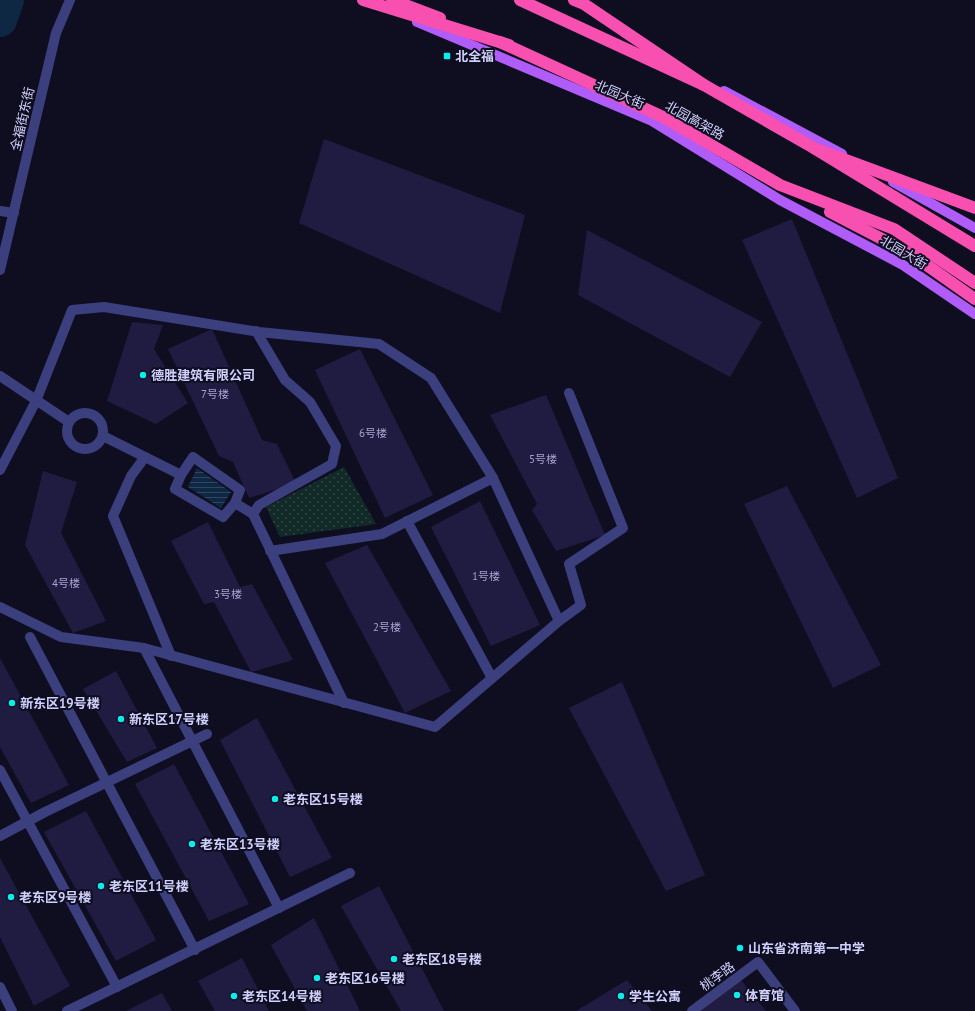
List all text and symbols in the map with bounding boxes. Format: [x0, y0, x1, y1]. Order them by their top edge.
place label: 北全福 [455, 48, 494, 65]
marker: 北全福 [442, 51, 452, 61]
street label: 北园大街 [593, 76, 647, 112]
street label: 全福街东街 [7, 86, 38, 153]
street label: 北园高架路 [662, 97, 727, 144]
street label: 北园大街 [877, 232, 930, 273]
place label: 德胜建筑有限公司 [151, 367, 255, 384]
marker: 德胜建筑有限公司 [138, 370, 148, 380]
house number: 7号楼 [201, 387, 229, 401]
house number: 6号楼 [359, 426, 387, 440]
house number: 5号楼 [529, 452, 557, 466]
house number: 1号楼 [472, 569, 500, 583]
house number: 4号楼 [52, 576, 80, 590]
house number: 3号楼 [214, 587, 242, 601]
house number: 2号楼 [373, 620, 401, 634]
place label: 新东区19号楼 [20, 695, 100, 712]
marker: 新东区19号楼 [7, 698, 17, 708]
place label: 新东区17号楼 [129, 711, 209, 728]
marker: 新东区17号楼 [116, 714, 126, 724]
place label: 老东区15号楼 [283, 791, 363, 808]
marker: 老东区15号楼 [270, 794, 280, 804]
place label: 老东区13号楼 [200, 836, 280, 853]
marker: 老东区13号楼 [187, 839, 197, 849]
place label: 老东区11号楼 [109, 878, 189, 895]
marker: 老东区11号楼 [96, 881, 106, 891]
place label: 老东区9号楼 [19, 889, 91, 906]
marker: 老东区9号楼 [6, 892, 16, 902]
place label: 山东省济南第一中学 [748, 940, 865, 957]
marker: 山东省济南第一中学 [735, 943, 745, 953]
place label: 老东区18号楼 [402, 951, 482, 968]
marker: 老东区18号楼 [389, 954, 399, 964]
street label: 桃李路 [697, 958, 738, 995]
place label: 老东区16号楼 [325, 970, 405, 987]
marker: 老东区16号楼 [312, 973, 322, 983]
place label: 体育馆 [745, 987, 784, 1004]
place label: 老东区14号楼 [242, 988, 322, 1005]
place label: 学生公寓 [629, 988, 681, 1005]
marker: 体育馆 [732, 990, 742, 1000]
marker: 老东区14号楼 [229, 991, 239, 1001]
marker: 学生公寓 [616, 991, 626, 1001]

